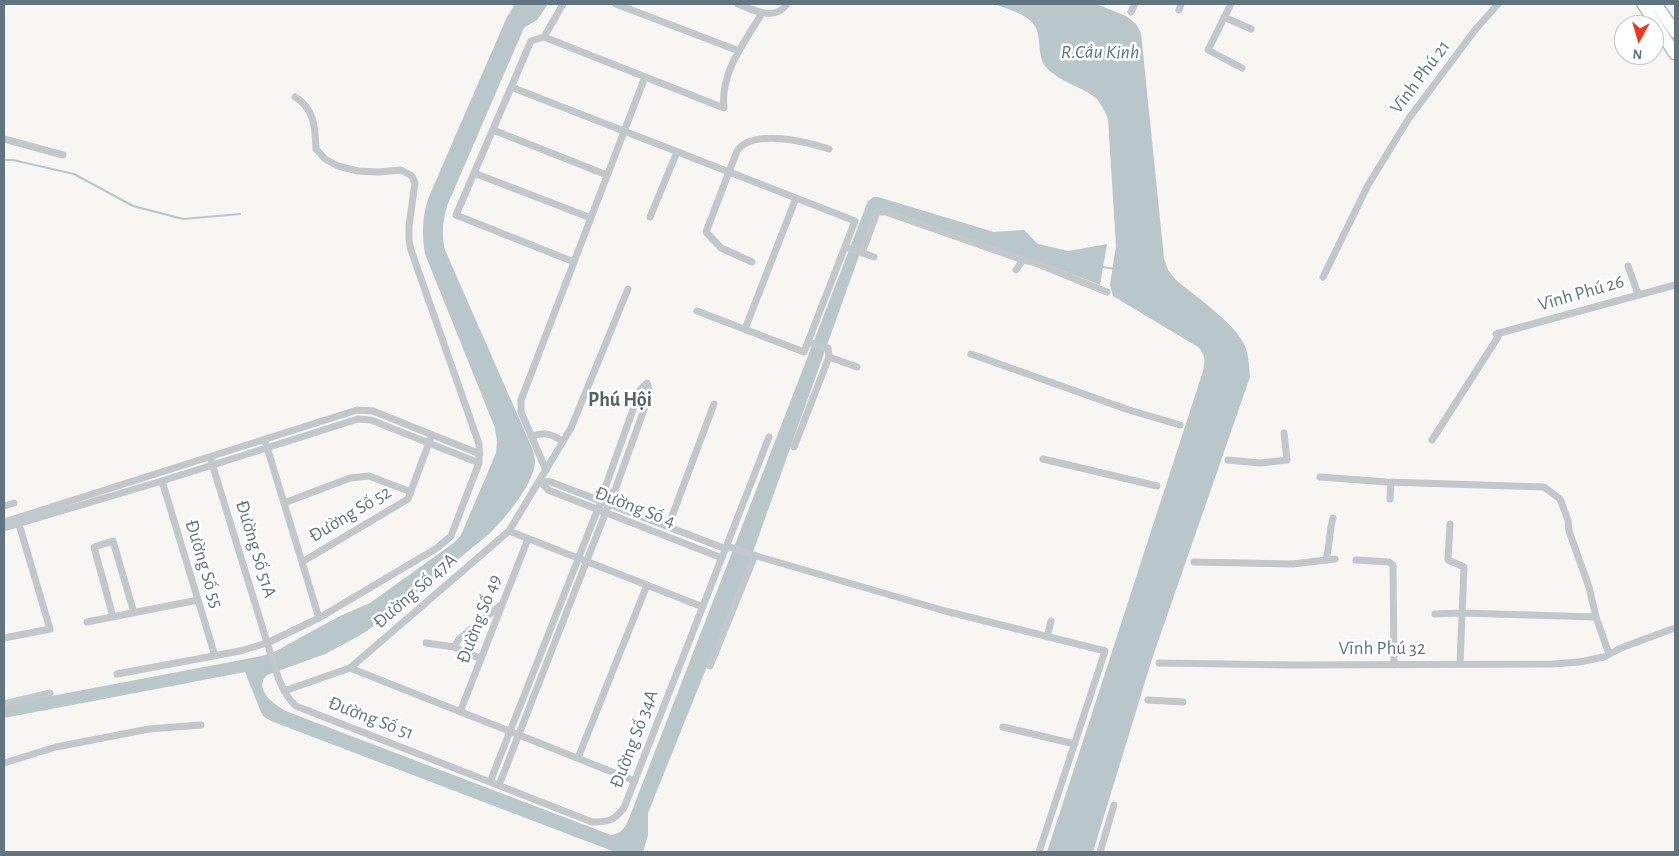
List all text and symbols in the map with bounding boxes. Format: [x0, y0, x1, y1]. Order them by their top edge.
north arrow [1614, 15, 1664, 65]
street label: Vĩnh Phú 21 [1385, 36, 1455, 118]
water label: R.Cầu Kinh [1061, 40, 1139, 64]
text: N [1632, 46, 1643, 61]
street label: Vĩnh Phú 26 [1535, 270, 1627, 316]
district label: Phú Hội [588, 388, 652, 412]
street label: Đường Số 52 [305, 481, 395, 547]
street label: Đường Số 4 [591, 481, 679, 533]
street label: Đường Số 51A [230, 497, 282, 601]
street label: Đường Số 55 [180, 517, 228, 611]
street label: Đường Số 47A [368, 548, 462, 634]
street label: Đường Số 49 [452, 571, 506, 667]
street label: Vĩnh Phú 32 [1338, 637, 1426, 659]
street label: Đường Số 34A [605, 687, 663, 791]
street label: Đường Số 51 [325, 691, 417, 745]

